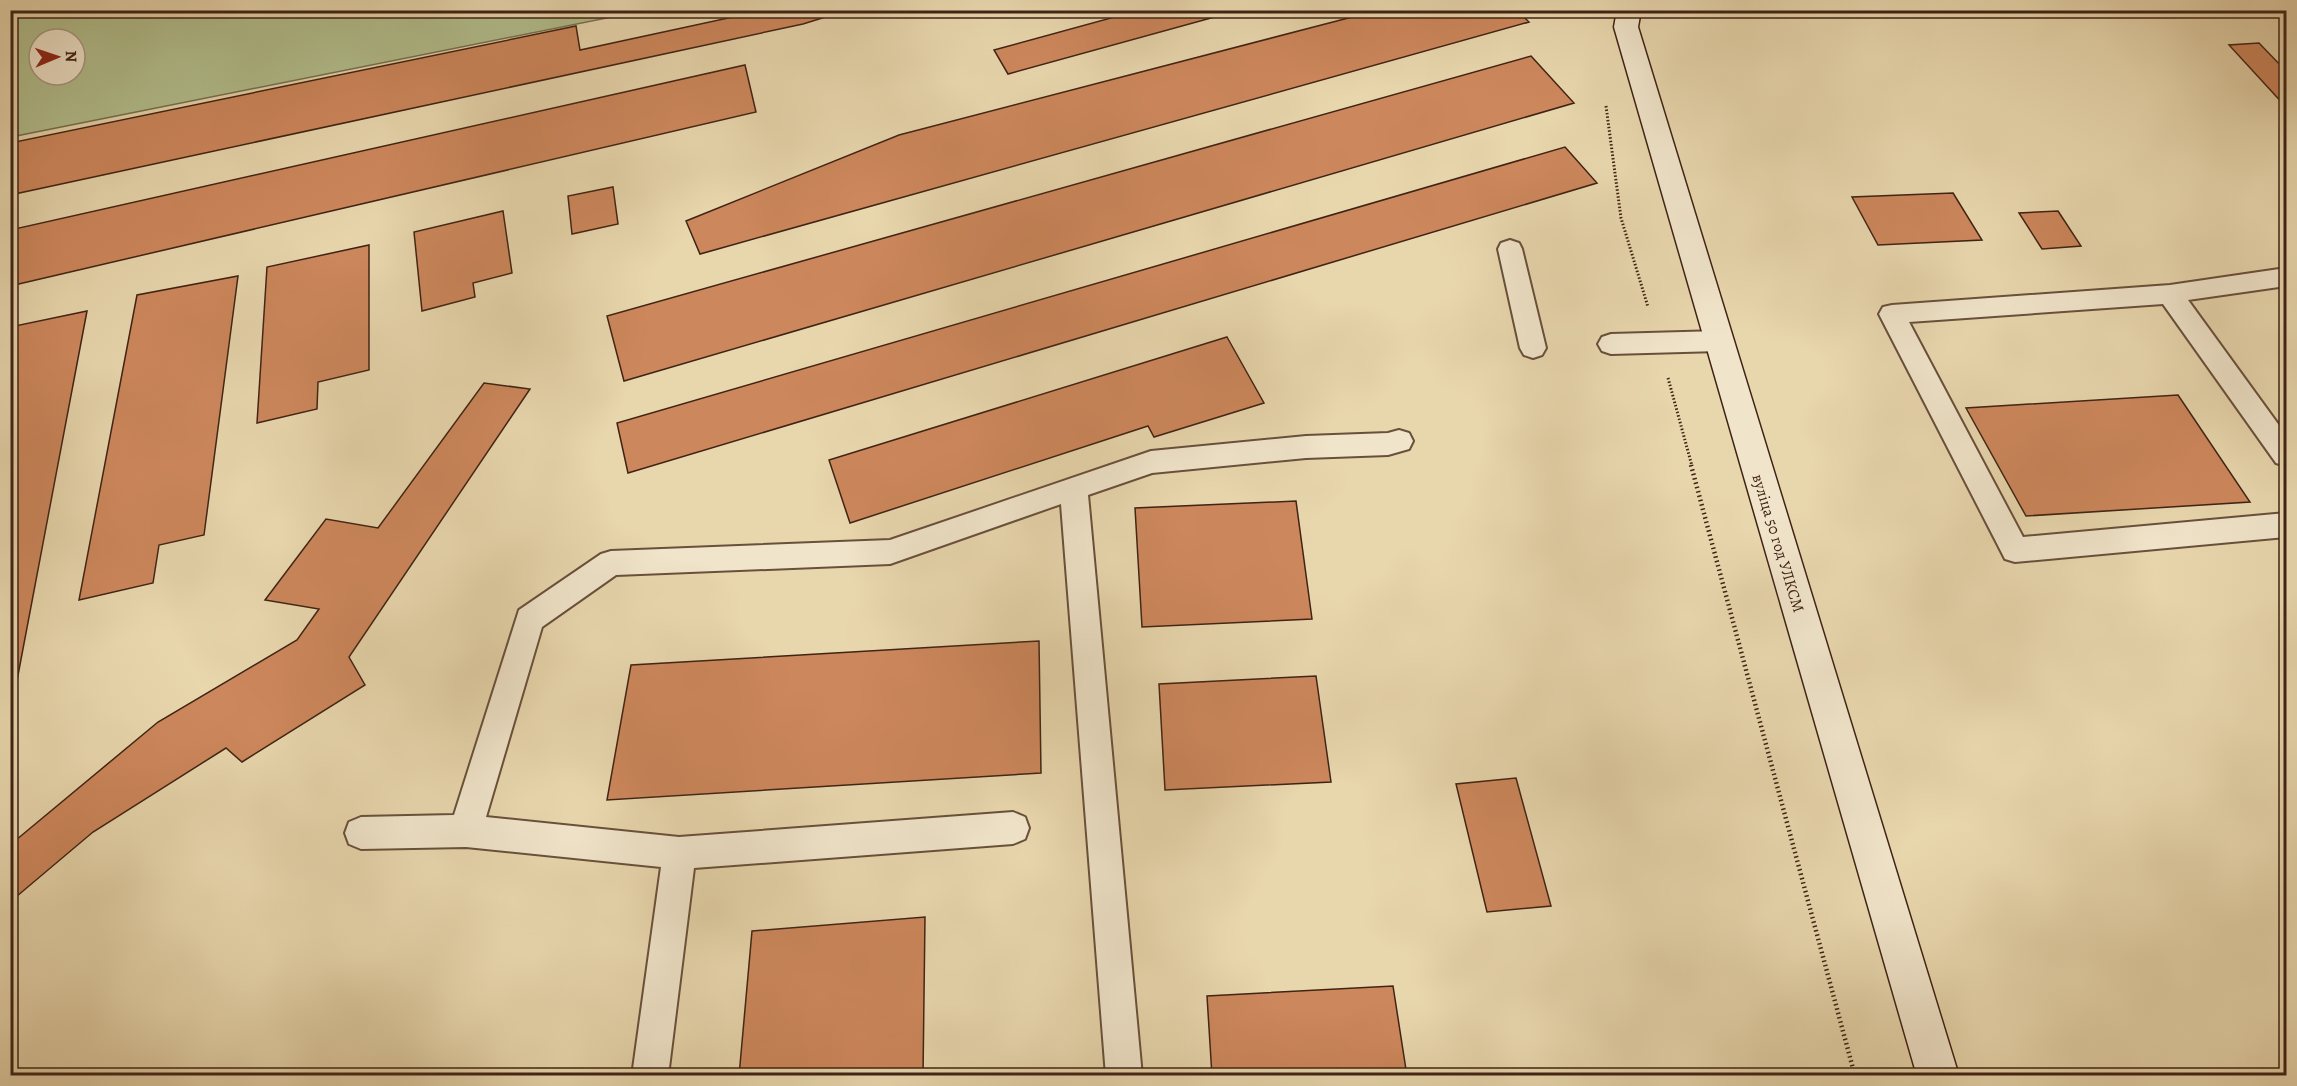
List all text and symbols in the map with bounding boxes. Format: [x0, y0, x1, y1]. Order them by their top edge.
north arrow [27, 27, 87, 87]
text: N [60, 50, 82, 63]
street label: вуліца 50 год УЛКСМ [1747, 471, 1810, 615]

